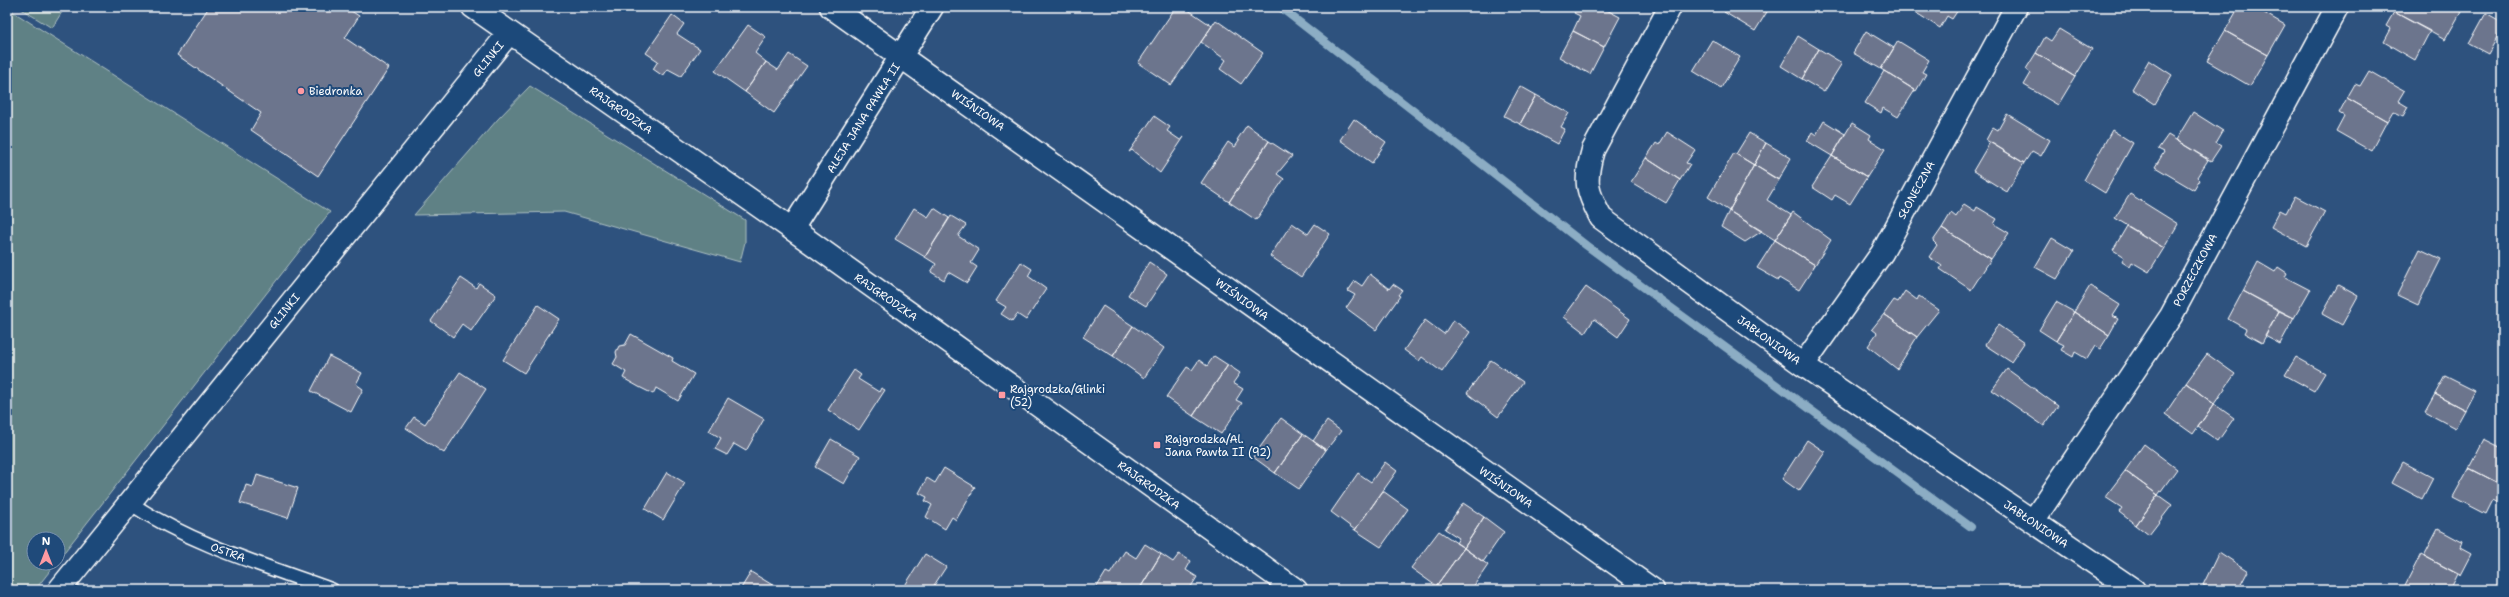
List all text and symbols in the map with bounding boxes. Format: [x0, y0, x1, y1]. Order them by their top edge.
street label: GLINKI [469, 38, 507, 80]
street label: ALEJA JANA PAWŁA II [823, 60, 904, 176]
street label: RAJGRODZKA [586, 83, 655, 138]
place label: Biedronka [309, 84, 362, 99]
street label: WIŚNIOWA [948, 85, 1008, 135]
marker: Biedronka [296, 86, 306, 96]
street label: SŁONECZNA [1894, 158, 1939, 222]
street label: PORZECZKOWA [2170, 231, 2221, 309]
street label: RAJGRODZKA [851, 270, 920, 325]
street label: WIŚNIOWA [1212, 274, 1272, 324]
street label: GLINKI [265, 290, 303, 332]
street label: JABŁONIOWA [1734, 312, 1803, 369]
place label: Rajgrodzka/Glinki (52) [1010, 382, 1105, 410]
marker: Rajgrodzka/Glinki (52) [997, 390, 1007, 400]
place label: Rajgrodzka/Al. Jana Pawła II (92) [1165, 432, 1271, 460]
marker: Rajgrodzka/Al. Jana Pawła II (92) [1152, 440, 1162, 450]
street label: RAJGRODZKA [1114, 458, 1183, 513]
street label: WIŚNIOWA [1476, 462, 1536, 512]
street label: JABŁONIOWA [2000, 497, 2071, 552]
north arrow [26, 531, 66, 571]
text: N [42, 534, 51, 549]
street label: OSTRA [208, 539, 247, 566]

